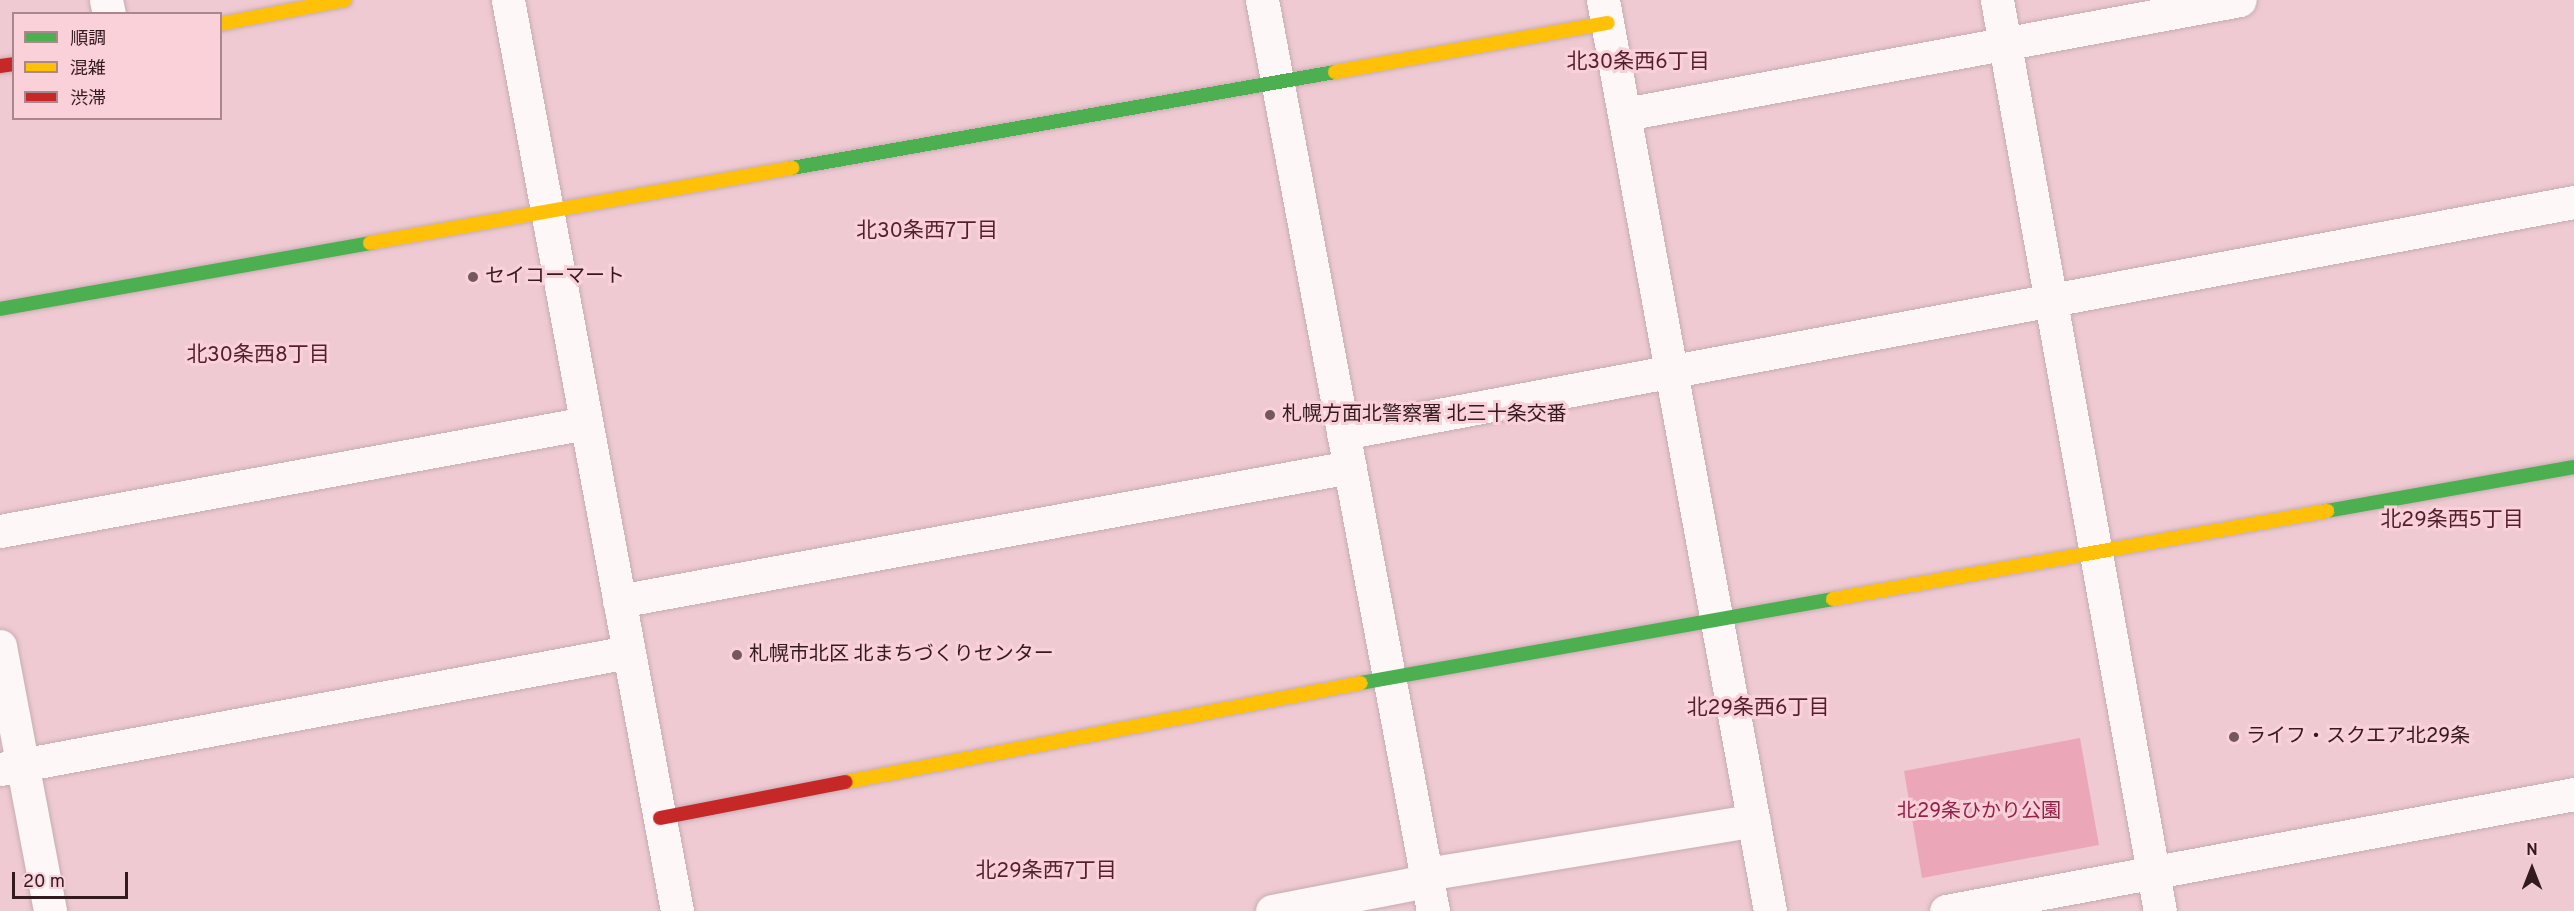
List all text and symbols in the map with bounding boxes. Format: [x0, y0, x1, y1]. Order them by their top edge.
legend [12, 12, 222, 120]
text: 順調 [70, 28, 106, 51]
district label: 北30条西6丁目 [1566, 50, 1710, 76]
text: 混雑 [70, 58, 106, 81]
text: 渋滞 [70, 88, 106, 111]
district label: 北30条西7丁目 [856, 219, 998, 245]
place label: セイコーマート [485, 265, 625, 289]
marker: セイコーマート [466, 270, 480, 284]
district label: 北30条西8丁目 [186, 343, 330, 369]
place label: 札幌方面北警察署 北三十条交番 [1282, 403, 1567, 427]
marker: 札幌方面北警察署 北三十条交番 [1263, 408, 1277, 422]
district label: 北29条西5丁目 [2380, 508, 2524, 534]
place label: 札幌市北区 北まちづくりセンター [749, 643, 1054, 667]
marker: 札幌市北区 北まちづくりセンター [730, 648, 744, 662]
district label: 北29条西6丁目 [1687, 696, 1829, 722]
place label: ライフ・スクエア北29条 [2246, 725, 2470, 749]
marker: ライフ・スクエア北29条 [2227, 730, 2241, 744]
park label: 北29条ひかり公園 [1897, 800, 2061, 824]
north arrow [2502, 839, 2562, 899]
text: N [2526, 841, 2538, 861]
district label: 北29条西7丁目 [975, 859, 1117, 885]
scale bar [15, 860, 130, 898]
text: 20 m [23, 871, 65, 894]

